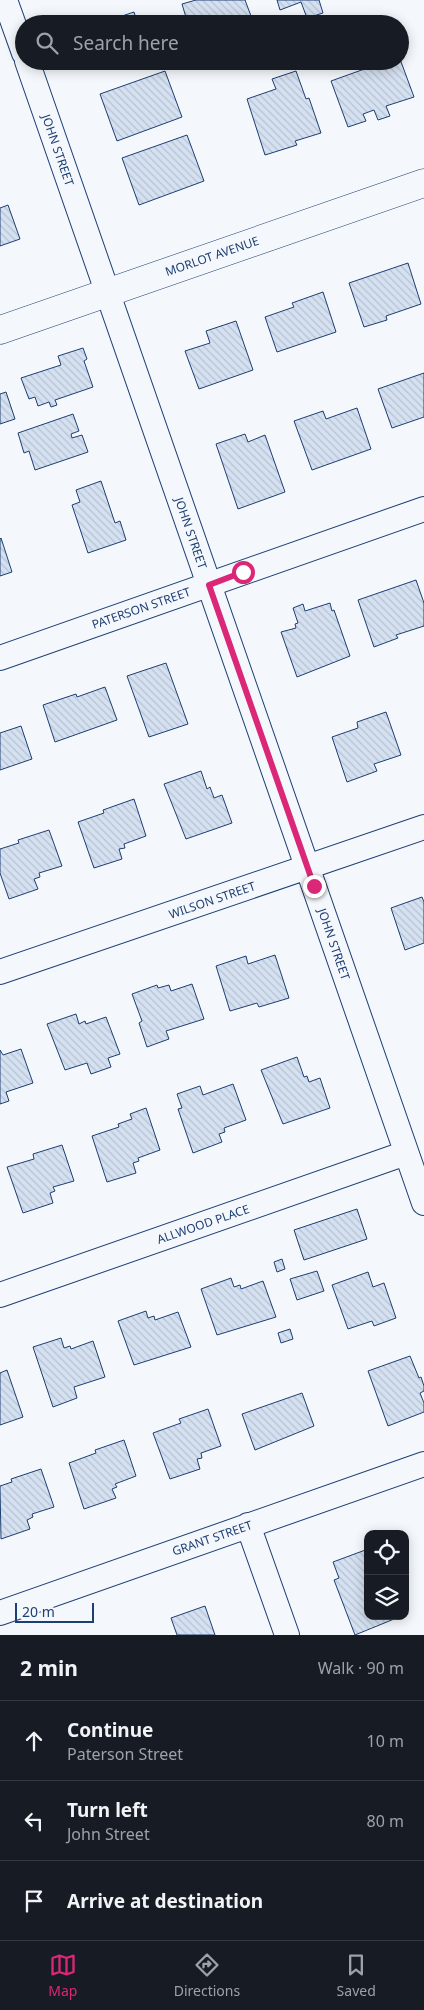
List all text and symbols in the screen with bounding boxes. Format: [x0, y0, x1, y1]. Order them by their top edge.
search box [15, 15, 409, 70]
icon: search [33, 29, 61, 57]
text: Search here [73, 30, 179, 56]
street label: JOHN STREET [38, 111, 78, 188]
street label: MORLOT AVENUE [163, 232, 261, 280]
street label: JOHN STREET [171, 494, 211, 571]
route start [232, 561, 255, 584]
street label: PATERSON STREET [89, 583, 193, 633]
route end [303, 875, 326, 898]
street label: WILSON STREET [166, 877, 258, 923]
street label: JOHN STREET [314, 905, 354, 982]
street label: ALLWOOD PLACE [154, 1200, 252, 1248]
street label: GRANT STREET [170, 1516, 255, 1560]
map controls [364, 1530, 409, 1620]
button: locate [364, 1530, 409, 1575]
button: layers [364, 1575, 409, 1620]
scale bar [15, 1600, 94, 1623]
text: 20 m [22, 1602, 55, 1621]
text: 2 min [20, 1654, 78, 1682]
text: Walk · 90 m [318, 1657, 404, 1679]
text: Continue [67, 1717, 153, 1743]
icon: ahead [20, 1727, 48, 1755]
text: 10 m [367, 1730, 404, 1752]
text: Paterson Street [67, 1743, 183, 1765]
text: Turn left [67, 1797, 148, 1823]
icon: left [20, 1807, 48, 1835]
text: 80 m [367, 1810, 404, 1832]
text: John Street [67, 1823, 150, 1845]
icon: arrive [20, 1887, 48, 1915]
text: Arrive at destination [67, 1888, 263, 1914]
tab: Map [48, 1951, 77, 2000]
tab: Directions [174, 1951, 240, 2000]
tab: Saved [337, 1951, 376, 2000]

